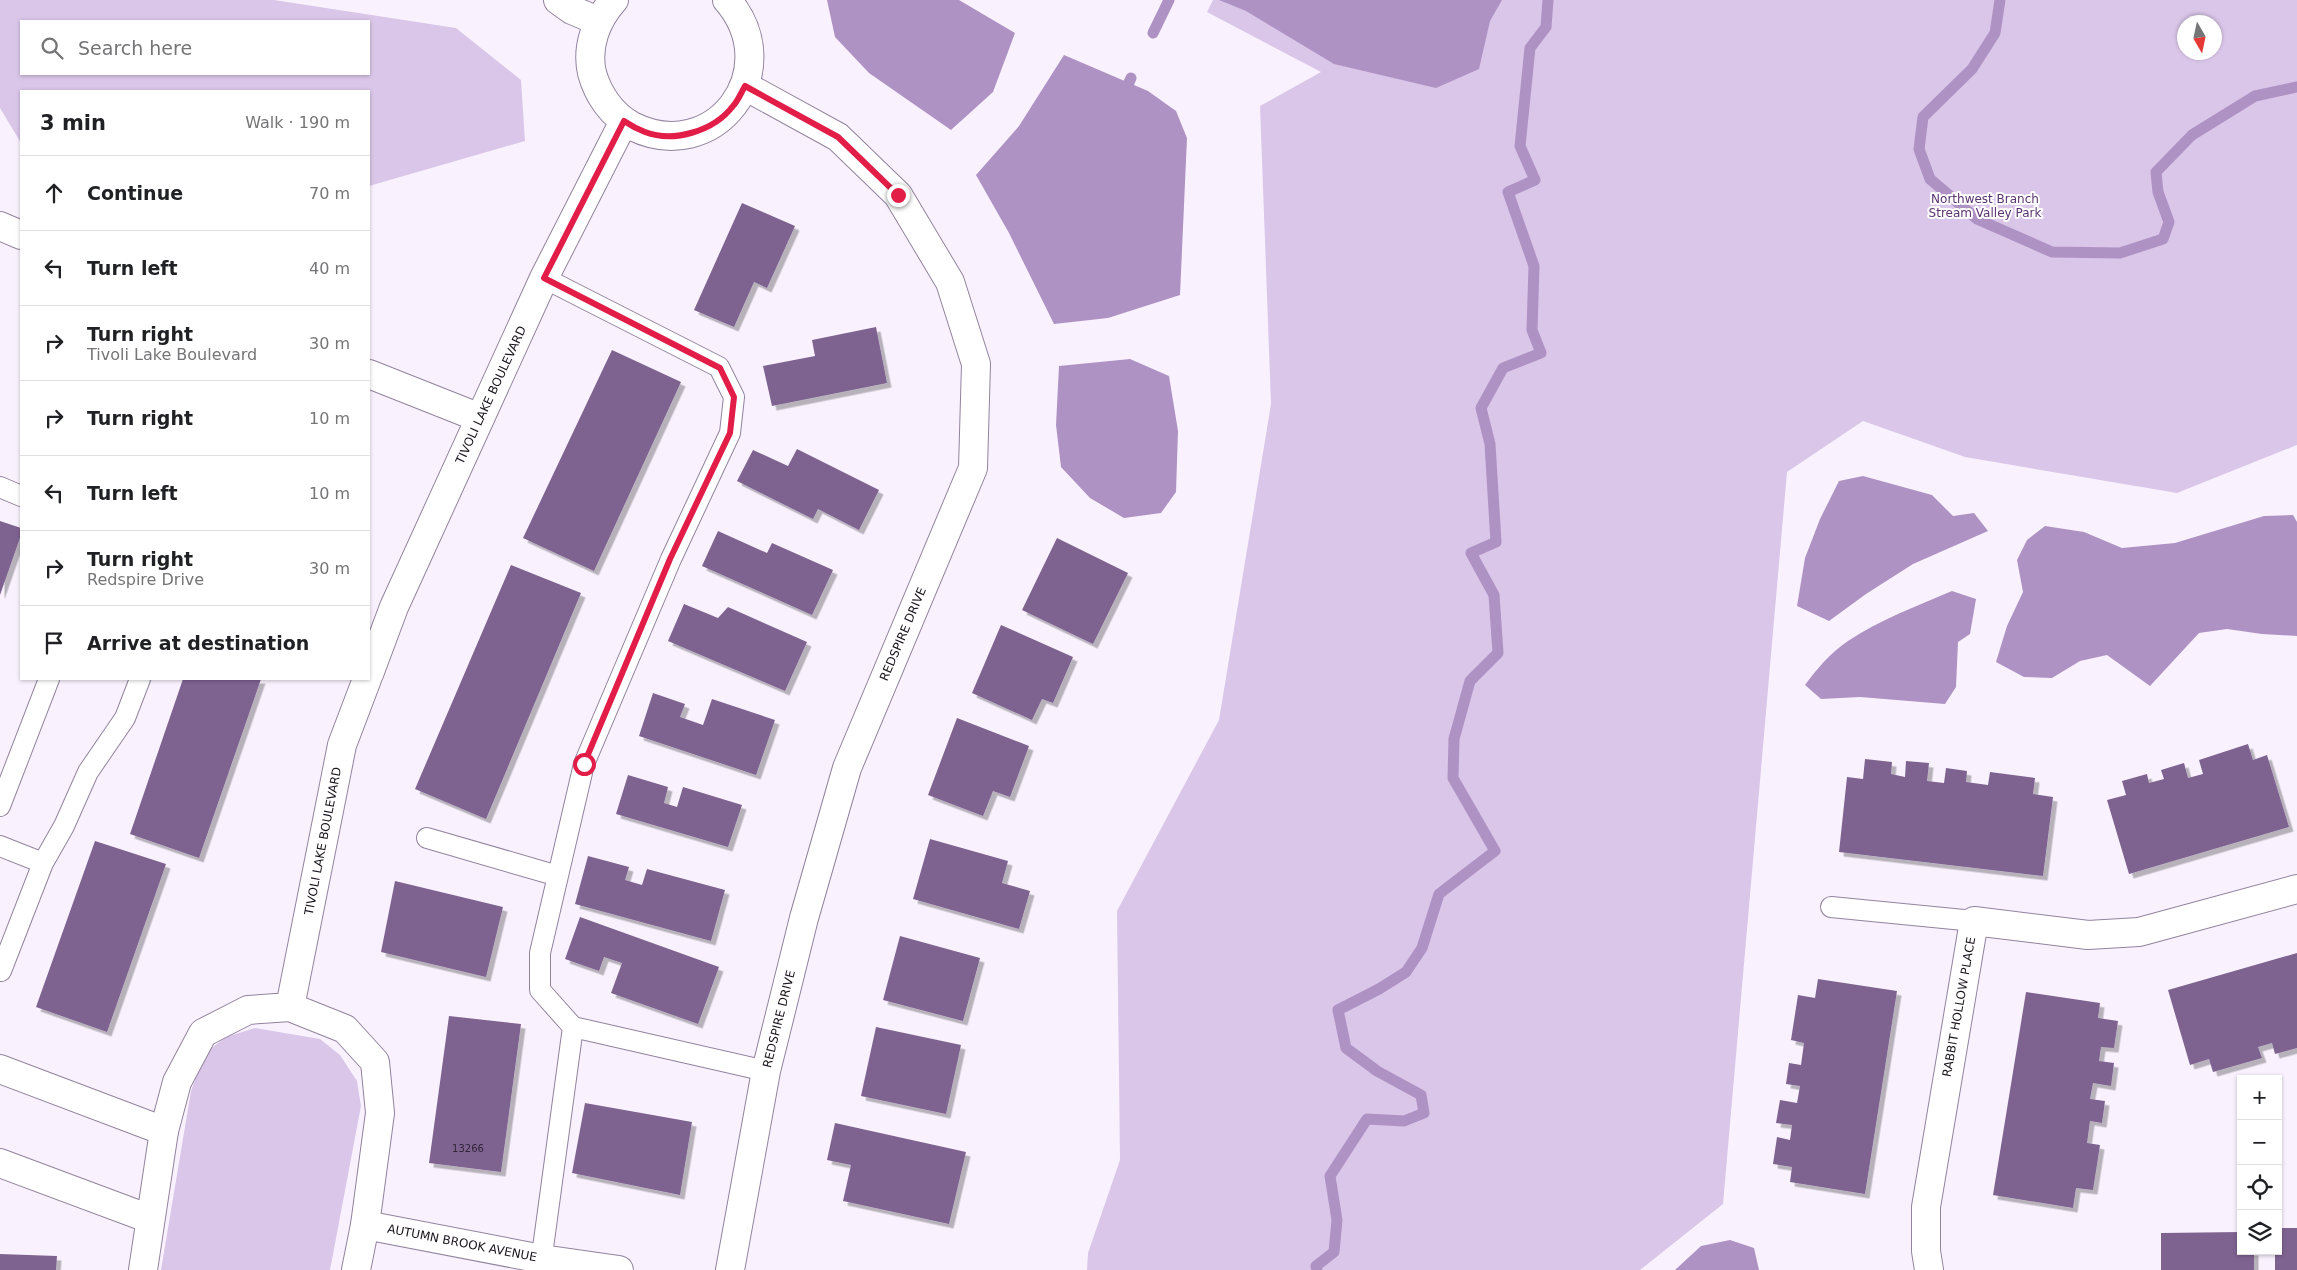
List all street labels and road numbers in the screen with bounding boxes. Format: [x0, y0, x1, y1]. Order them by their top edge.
street label: TIVOLI LAKE BOULEVARD [452, 324, 529, 467]
street label: REDSPIRE DRIVE [877, 585, 929, 683]
street label: TIVOLI LAKE BOULEVARD [302, 766, 344, 917]
street label: RABBIT HOLLOW PLACE [1940, 936, 1978, 1078]
street label: REDSPIRE DRIVE [760, 969, 798, 1069]
street label: AUTUMN BROOK AVENUE [386, 1222, 538, 1264]

